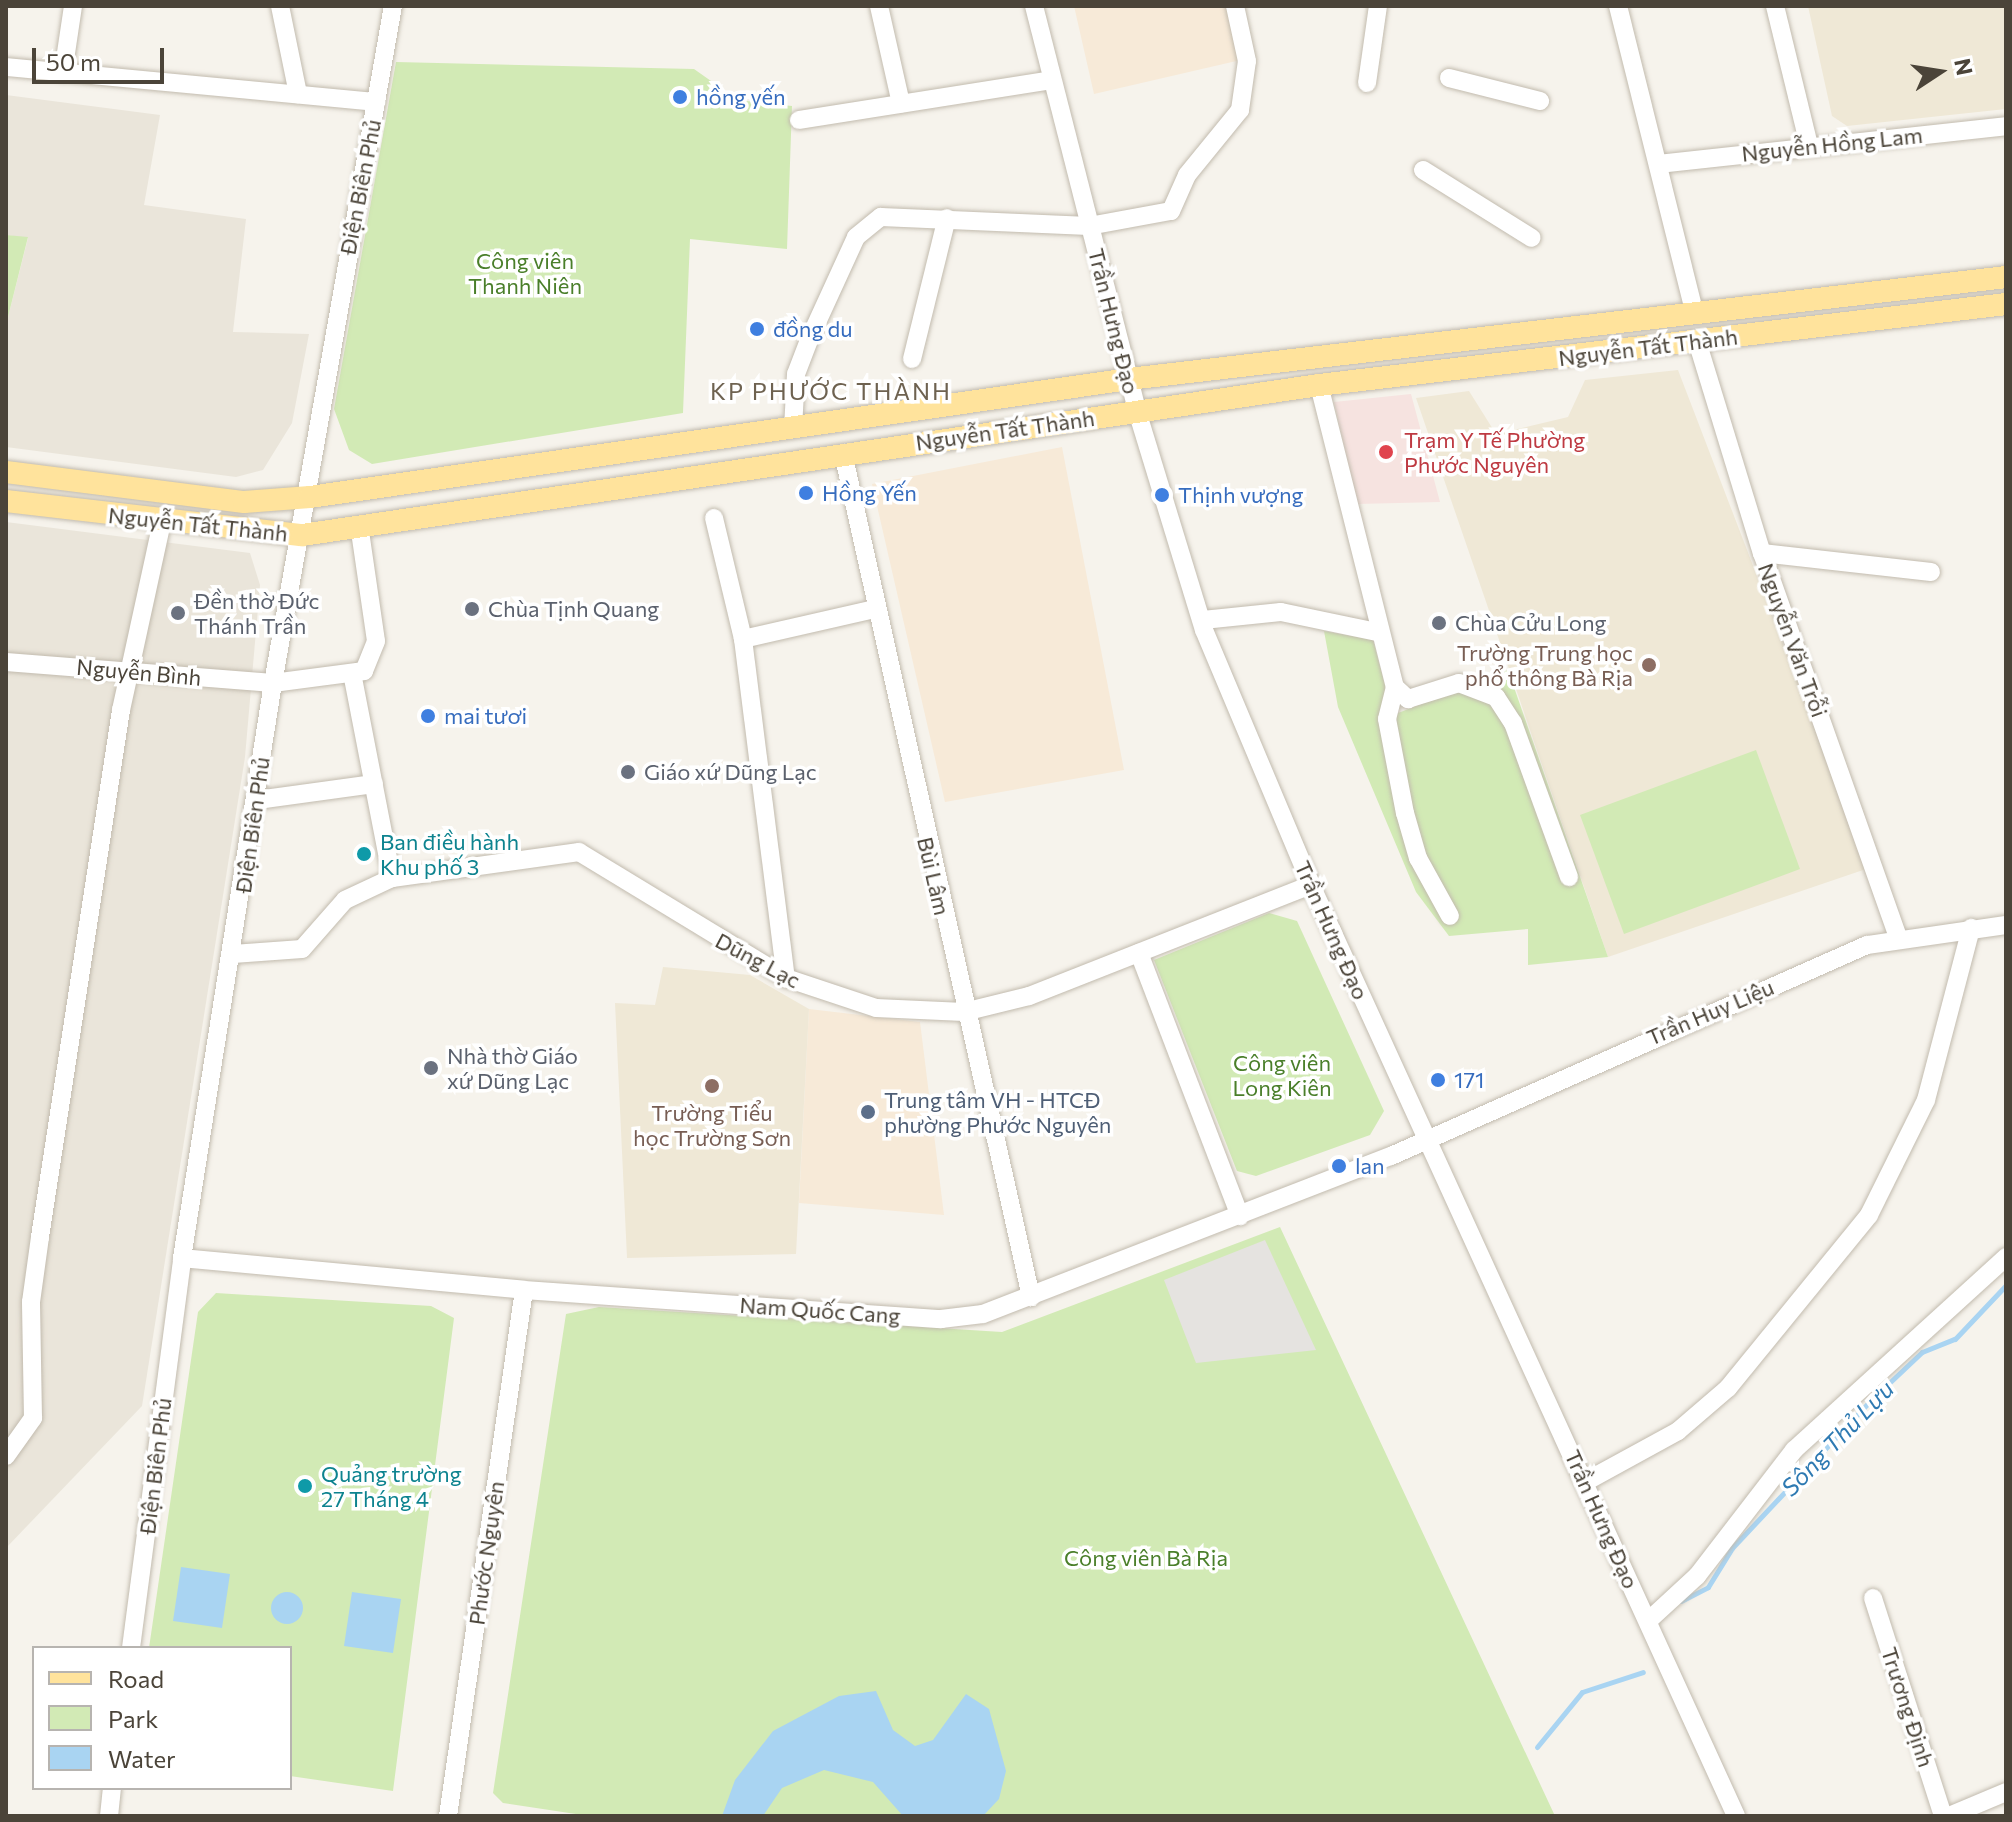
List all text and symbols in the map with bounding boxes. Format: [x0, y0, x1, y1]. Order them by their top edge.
scale bar [36, 32, 168, 82]
north arrow [1900, 32, 1980, 112]
text: 50 m [46, 47, 101, 76]
text: N [1949, 56, 1979, 78]
place label: hồng yến [696, 84, 786, 110]
marker: hồng yến [671, 88, 689, 106]
street label: Điện Biên Phủ [334, 117, 386, 257]
street label: Nguyễn Hồng Lam [1740, 121, 1924, 167]
street label: Trần Hưng Đạo [1083, 245, 1145, 397]
park label: Công viên Thanh Niên [468, 247, 582, 298]
place label: đồng du [773, 316, 853, 342]
marker: đồng du [748, 320, 766, 338]
street label: Nguyễn Tất Thành [1557, 323, 1739, 371]
district label: KP PHƯỚC THÀNH [710, 377, 952, 405]
street label: Nguyễn Tất Thành [914, 404, 1096, 456]
place label: Trạm Y Tế Phường Phước Nguyên [1404, 426, 1585, 478]
marker: Trạm Y Tế Phường Phước Nguyên [1375, 441, 1397, 463]
place label: Hồng Yến [822, 480, 917, 506]
place label: Thịnh vượng [1178, 482, 1303, 508]
marker: Hồng Yến [797, 484, 815, 502]
marker: Thịnh vượng [1153, 486, 1171, 504]
street label: Nguyễn Tất Thành [107, 501, 289, 547]
street label: Nguyễn Văn Trỗi [1753, 559, 1833, 721]
place label: Đền thờ Đức Thánh Trần [194, 587, 319, 638]
place label: Chùa Tịnh Quang [488, 596, 659, 622]
marker: Chùa Tịnh Quang [463, 600, 481, 618]
marker: Đền thờ Đức Thánh Trần [169, 604, 187, 622]
place label: Chùa Cửu Long [1455, 610, 1607, 636]
marker: Chùa Cửu Long [1430, 614, 1448, 632]
place label: Trường Trung học phổ thông Bà Rịa [1457, 639, 1633, 690]
street label: Nguyễn Bình [75, 653, 203, 691]
marker: Trường Trung học phổ thông Bà Rịa [1640, 656, 1658, 674]
place label: mai tươi [444, 703, 527, 729]
marker: mai tươi [419, 707, 437, 725]
street label: Điện Biên Phủ [229, 755, 275, 895]
place label: Giáo xứ Dũng Lạc [644, 759, 817, 785]
marker: Giáo xứ Dũng Lạc [619, 763, 637, 781]
place label: Ban điều hành Khu phố 3 [380, 828, 519, 880]
street label: Bùi Lâm [912, 834, 956, 918]
marker: Ban điều hành Khu phố 3 [355, 845, 373, 863]
street label: Trần Hưng Đạo [1290, 857, 1374, 1003]
street label: Dũng Lạc [711, 927, 805, 993]
street label: Trần Huy Liệu [1642, 973, 1778, 1051]
place label: Nhà thờ Giáo xứ Dũng Lạc [447, 1042, 578, 1094]
park label: Công viên Long Kiên [1232, 1049, 1332, 1100]
marker: Nhà thờ Giáo xứ Dũng Lạc [422, 1059, 440, 1077]
place label: 171 [1454, 1067, 1484, 1093]
marker: 171 [1429, 1071, 1447, 1089]
marker: Trường Tiểu học Trường Sơn [703, 1077, 721, 1095]
place label: Trung tâm VH - HTCĐ phường Phước Nguyên [884, 1086, 1111, 1138]
place label: Trường Tiểu học Trường Sơn [633, 1099, 791, 1150]
marker: Trung tâm VH - HTCĐ phường Phước Nguyên [859, 1103, 877, 1121]
place label: lan [1355, 1153, 1385, 1179]
marker: lan [1330, 1157, 1348, 1175]
street label: Nam Quốc Cang [739, 1291, 901, 1329]
water label: Sông Thủ Lựu [1775, 1374, 1899, 1502]
street label: Điện Biên Phủ [134, 1396, 176, 1536]
street label: Trần Hưng Đạo [1560, 1446, 1644, 1592]
place label: Quảng trường 27 Tháng 4 [321, 1460, 462, 1512]
marker: Quảng trường 27 Tháng 4 [296, 1477, 314, 1495]
street label: Phước Nguyên [463, 1479, 509, 1627]
park label: Công viên Bà Rịa [1064, 1545, 1228, 1571]
street label: Trương Định [1876, 1644, 1940, 1770]
legend [32, 1646, 292, 1790]
text: Road [108, 1664, 164, 1693]
text: Park [108, 1704, 158, 1733]
text: Water [108, 1744, 176, 1773]

